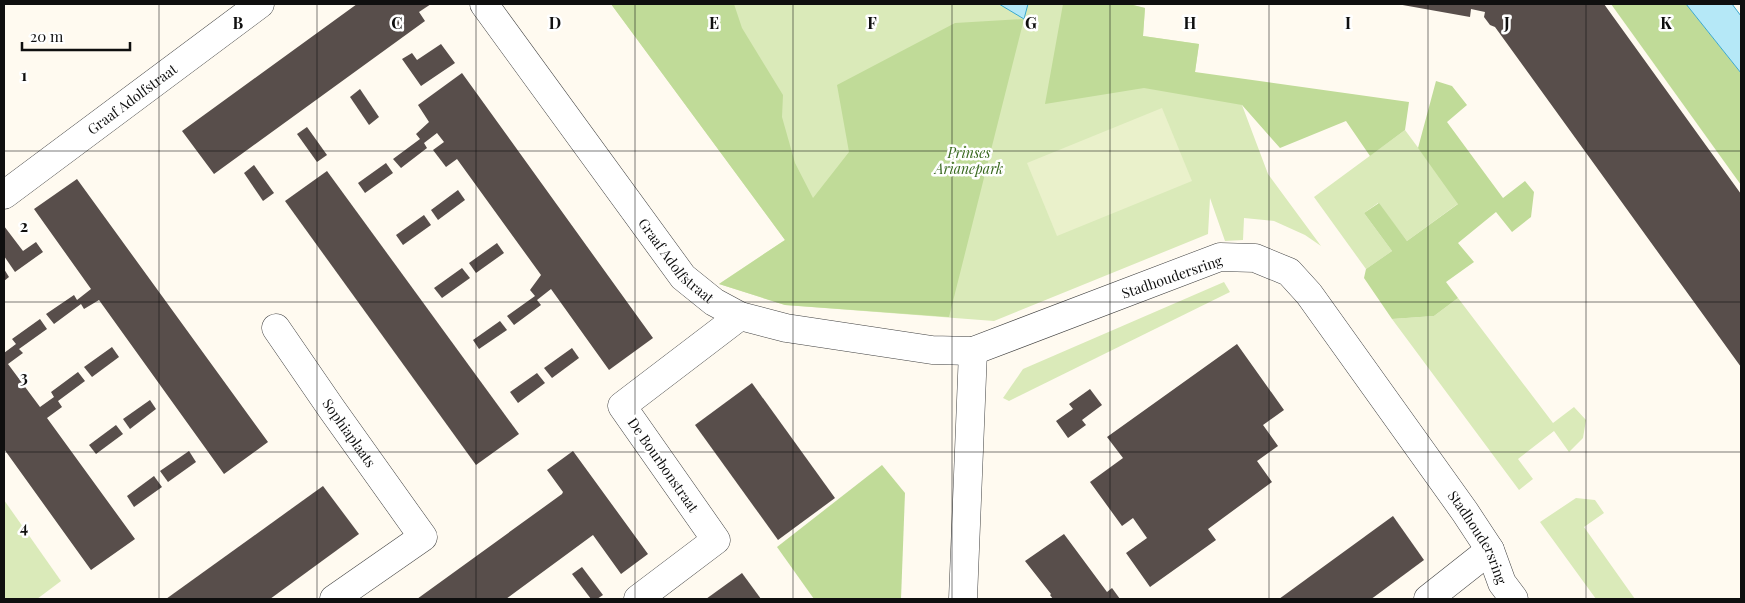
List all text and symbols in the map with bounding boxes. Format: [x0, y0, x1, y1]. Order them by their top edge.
text: B [233, 12, 244, 33]
text: C [391, 12, 403, 33]
text: D [549, 12, 561, 33]
text: E [709, 12, 719, 33]
text: F [867, 12, 877, 33]
text: G [1025, 12, 1037, 33]
text: H [1184, 12, 1197, 33]
text: I [1345, 12, 1351, 33]
text: J [1503, 12, 1510, 33]
text: K [1660, 12, 1672, 33]
scale bar [22, 20, 130, 52]
text: 20 m [30, 26, 64, 46]
street label: Graaf Adolfstraat [83, 59, 181, 139]
text: 1 [21, 64, 27, 85]
park label: Prinses Arianepark [933, 143, 1003, 178]
street label: Graaf Adolfstraat [634, 214, 719, 308]
text: 2 [20, 215, 28, 236]
street label: Stadhoudersring [1119, 250, 1225, 303]
text: 3 [20, 366, 28, 387]
street label: Sophiaplaats [318, 395, 380, 471]
street label: De Bourbonstraat [624, 414, 704, 517]
street label: Stadhoudersring [1444, 487, 1512, 587]
text: 4 [20, 516, 28, 537]

